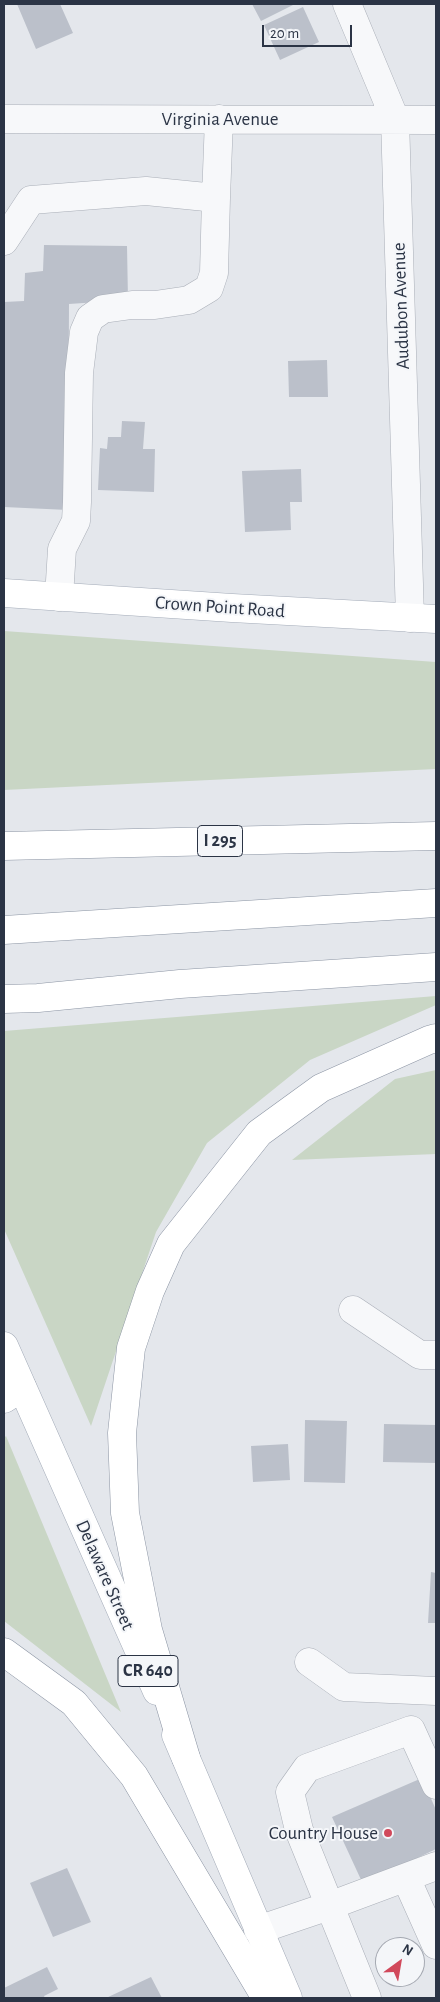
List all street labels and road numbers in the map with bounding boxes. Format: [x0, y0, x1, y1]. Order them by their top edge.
street label: Virginia Avenue [161, 108, 279, 130]
street label: Audubon Avenue [387, 242, 415, 370]
street label: Crown Point Road [154, 591, 286, 623]
road number: I 295 [198, 826, 242, 856]
street label: Delaware Street [71, 1516, 139, 1634]
road number: CR 640 [118, 1655, 178, 1686]

